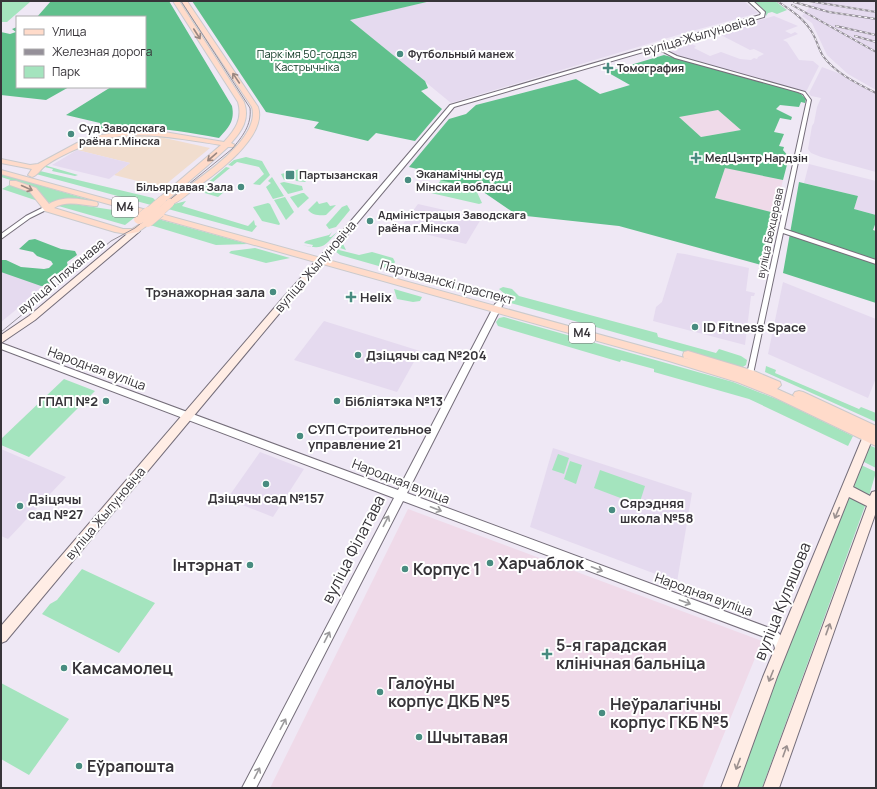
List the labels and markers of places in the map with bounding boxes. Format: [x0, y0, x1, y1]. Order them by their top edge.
place label: Футбольный манеж [408, 46, 515, 61]
marker: Футбольный манеж [395, 49, 405, 59]
place label: Томография [617, 60, 684, 75]
marker: Томография [602, 62, 614, 74]
place label: Суд Заводскага раёна г.Мінска [79, 120, 166, 148]
marker: Суд Заводскага раёна г.Мінска [66, 129, 76, 139]
place label: МедЦэнтр Нардзін [705, 150, 808, 165]
marker: МедЦэнтр Нардзін [690, 152, 702, 164]
place label: Эканамічны суд Мінскай вобласці [416, 166, 512, 194]
place label: Партызанская [299, 167, 378, 182]
marker: Партызанская [284, 169, 296, 181]
marker: Эканамічны суд Мінскай вобласці [403, 175, 413, 185]
place label: Більярдавая Зала [136, 179, 233, 194]
marker: Більярдавая Зала [236, 182, 246, 192]
place label: Адміністрацыя Заводскага раёна г.Мінска [378, 207, 526, 235]
marker: Адміністрацыя Заводскага раёна г.Мінска [365, 216, 375, 226]
place label: Трэнажорная зала [146, 283, 265, 301]
marker: Трэнажорная зала [268, 287, 278, 297]
place label: Helix [360, 288, 392, 306]
marker: Helix [345, 291, 357, 303]
place label: ID Fitness Space [703, 318, 806, 336]
marker: ID Fitness Space [690, 322, 700, 332]
place label: Дзіцячы сад №204 [366, 346, 487, 364]
marker: Дзіцячы сад №204 [353, 350, 363, 360]
place label: ГПАП №2 [38, 392, 98, 410]
place label: Бібліятэка №13 [345, 392, 443, 410]
marker: ГПАП №2 [101, 396, 111, 406]
marker: Бібліятэка №13 [332, 396, 342, 406]
place label: СУП Строительное управление 21 [308, 420, 432, 453]
marker: СУП Строительное управление 21 [295, 431, 305, 441]
marker: Дзіцячы сад №157 [261, 479, 271, 489]
place label: Дзіцячы сад №157 [208, 489, 324, 507]
place label: Дзіцячы сад №27 [28, 490, 83, 523]
place label: Сярэдняя школа №58 [620, 494, 693, 527]
marker: Дзіцячы сад №27 [15, 501, 25, 511]
marker: Сярэдняя школа №58 [607, 505, 617, 515]
place label: Харчаблок [498, 552, 584, 574]
place label: Інтэрнат [172, 554, 242, 576]
place label: Корпус 1 [413, 558, 480, 580]
marker: Харчаблок [485, 558, 495, 568]
marker: Інтэрнат [245, 560, 255, 570]
marker: Корпус 1 [400, 564, 410, 574]
place label: 5-я гарадская клінічная бальніца [556, 634, 705, 674]
marker: 5-я гарадская клінічная бальніца [541, 648, 553, 660]
place label: Камсамолец [72, 657, 173, 679]
marker: Камсамолец [59, 663, 69, 673]
place label: Галоўны корпус ДКБ №5 [388, 672, 510, 712]
marker: Галоўны корпус ДКБ №5 [375, 687, 385, 697]
place label: Неўралагічны корпус ГКБ №5 [610, 693, 729, 733]
marker: Неўралагічны корпус ГКБ №5 [597, 708, 607, 718]
place label: Шчытавая [427, 726, 508, 748]
marker: Шчытавая [414, 732, 424, 742]
place label: Еўрапошта [87, 755, 174, 777]
marker: Еўрапошта [74, 761, 84, 771]

